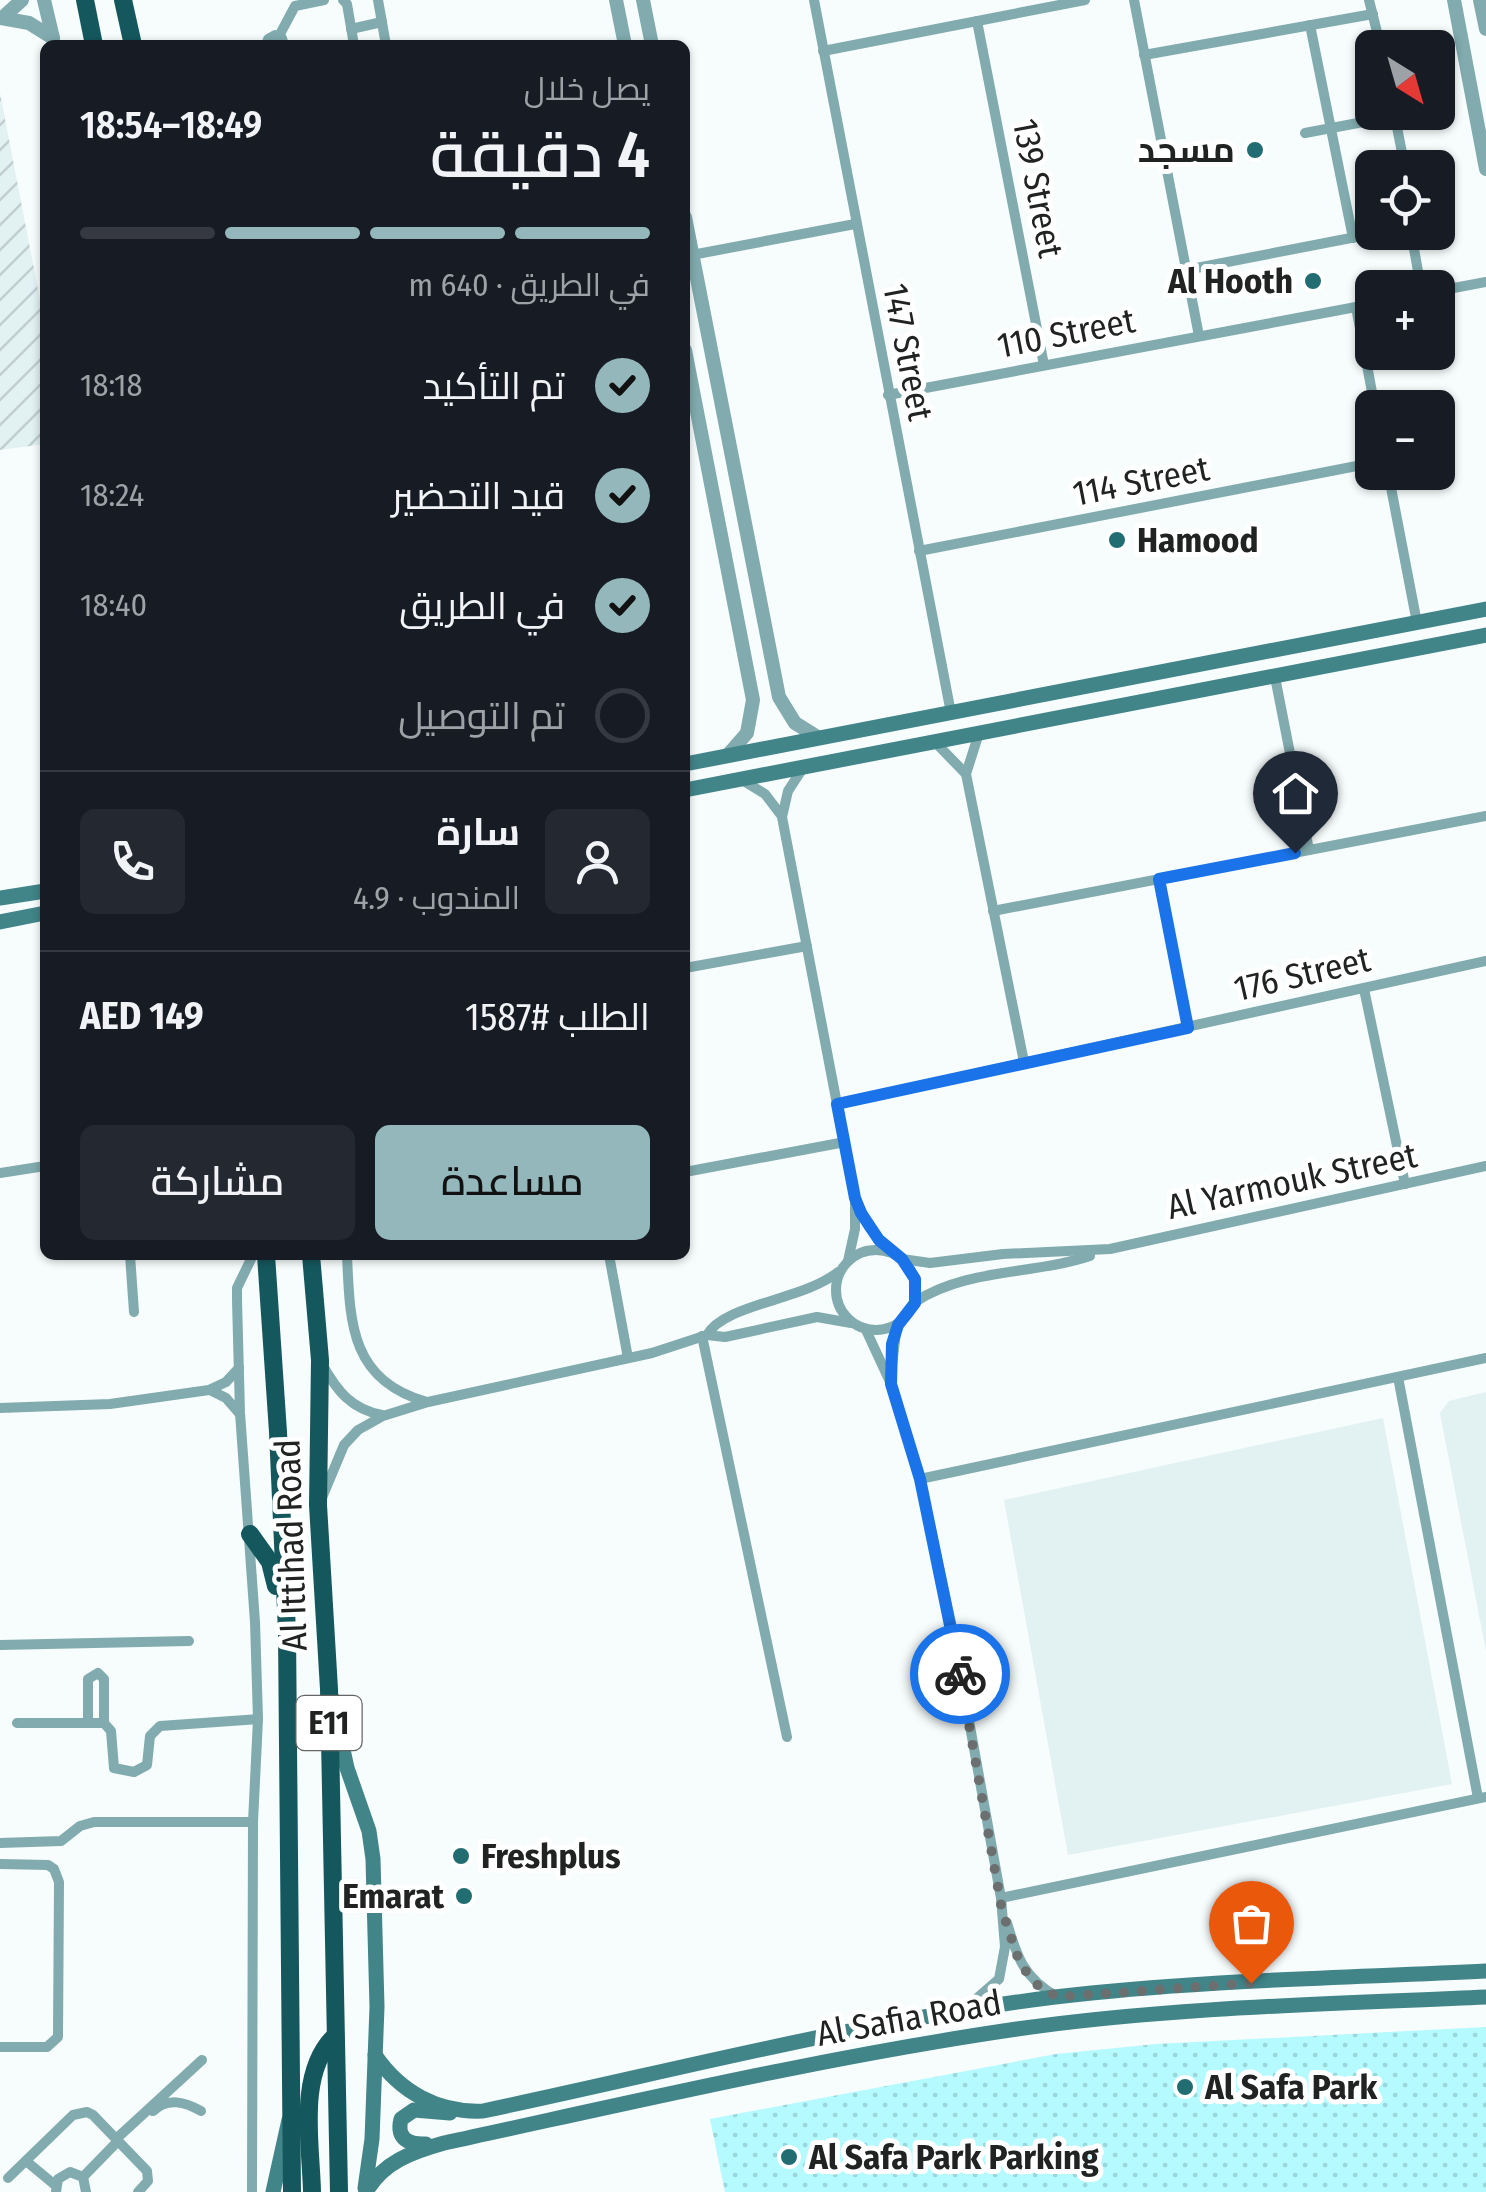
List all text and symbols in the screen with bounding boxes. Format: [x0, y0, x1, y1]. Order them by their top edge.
north arrow [1355, 30, 1455, 130]
map controls [1355, 30, 1455, 490]
text: يصل خلال [524, 70, 650, 108]
text: 18:49–18:54 [80, 102, 262, 148]
street label: 139 Street [1004, 115, 1072, 261]
text: 4 دقيقة [430, 116, 650, 194]
place label: مسجد [1138, 129, 1235, 171]
marker: مسجد [1244, 139, 1266, 161]
button: locate [1355, 150, 1455, 250]
place label: Al Hooth [1167, 260, 1293, 302]
text: في الطريق · 640 m [408, 266, 650, 304]
marker: Al Hooth [1302, 270, 1324, 292]
button: + [1355, 270, 1455, 370]
street label: 147 Street [874, 280, 942, 424]
street label: 110 Street [994, 299, 1139, 367]
icon: check [595, 358, 650, 413]
text: تم التأكيد [423, 363, 565, 409]
text: 18:18 [80, 366, 142, 404]
button: − [1355, 390, 1455, 490]
street label: 114 Street [1069, 447, 1213, 515]
icon: check [595, 468, 650, 523]
text: قيد التحضير [392, 473, 565, 519]
text: 18:24 [80, 476, 144, 514]
place label: Hamood [1137, 519, 1259, 561]
marker: Hamood [1106, 529, 1128, 551]
icon: check [595, 578, 650, 633]
text: في الطريق [399, 583, 565, 629]
text: 18:40 [80, 586, 147, 624]
text: تم التوصيل [398, 693, 565, 739]
pin [1253, 751, 1338, 854]
icon: home [1268, 766, 1323, 821]
button: phone [80, 809, 185, 914]
text: سارة [437, 809, 520, 855]
button: person [545, 809, 650, 914]
text: المندوب · 4.9 [353, 879, 520, 917]
street label: 176 Street [1230, 938, 1375, 1010]
text: AED 149 [80, 993, 204, 1039]
text: الطلب #1587 [465, 994, 650, 1040]
button: مشاركة [80, 1125, 355, 1240]
button: مساعدة [375, 1125, 650, 1240]
street label: Al Yarmouk Street [1163, 1134, 1421, 1228]
street label: Al Ittihad Road [266, 1438, 316, 1652]
courier [910, 1624, 1010, 1724]
icon: bike [933, 1647, 988, 1702]
road number: E11 [296, 1696, 362, 1750]
place label: Freshplus [481, 1835, 621, 1877]
marker: Freshplus [450, 1845, 472, 1867]
place label: Emarat [342, 1875, 445, 1917]
pin [1209, 1881, 1294, 1984]
marker: Emarat [453, 1885, 475, 1907]
icon: bag [1224, 1896, 1279, 1951]
street label: Al Safia Road [813, 1981, 1005, 2055]
place label: Al Safa Park [1204, 2066, 1378, 2108]
marker: Al Safa Park [1174, 2076, 1196, 2098]
place label: Al Safa Park Parking [808, 2136, 1099, 2178]
marker: Al Safa Park Parking [778, 2146, 800, 2168]

